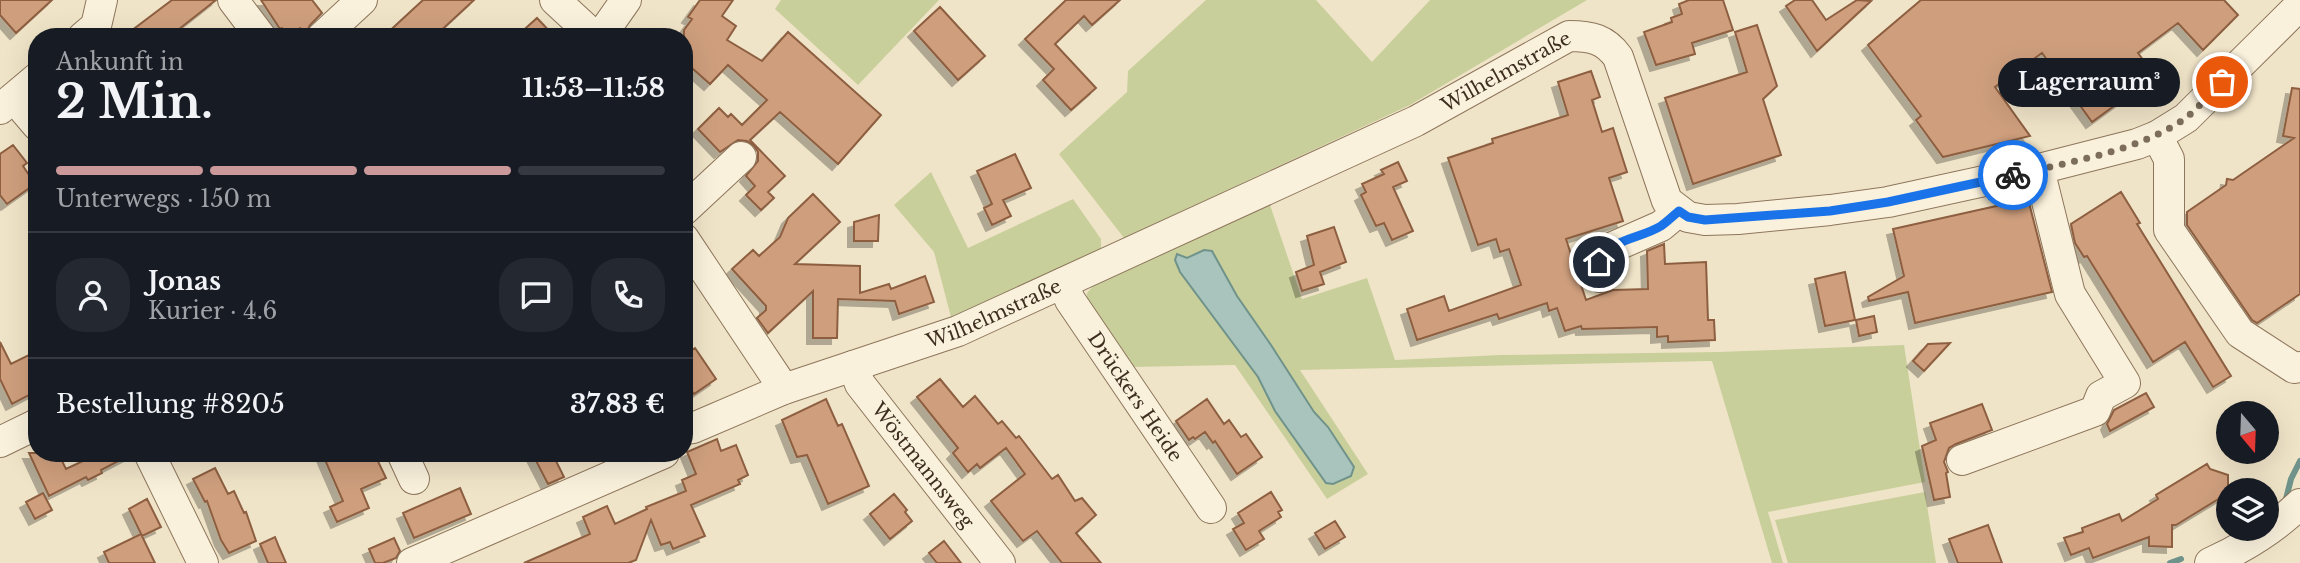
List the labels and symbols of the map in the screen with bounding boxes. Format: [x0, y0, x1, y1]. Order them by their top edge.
street label: Wilhelmstraße [1436, 26, 1575, 117]
pin [2192, 52, 2252, 112]
callout: Lagerraum³ [1998, 57, 2180, 106]
courier [1978, 140, 2048, 210]
pin [1569, 232, 1629, 292]
street label: Wilhelmstraße [922, 274, 1065, 353]
street label: Drückers Heide [1083, 327, 1187, 466]
street label: Wöstmannsweg [866, 397, 979, 533]
north arrow [2216, 401, 2278, 464]

